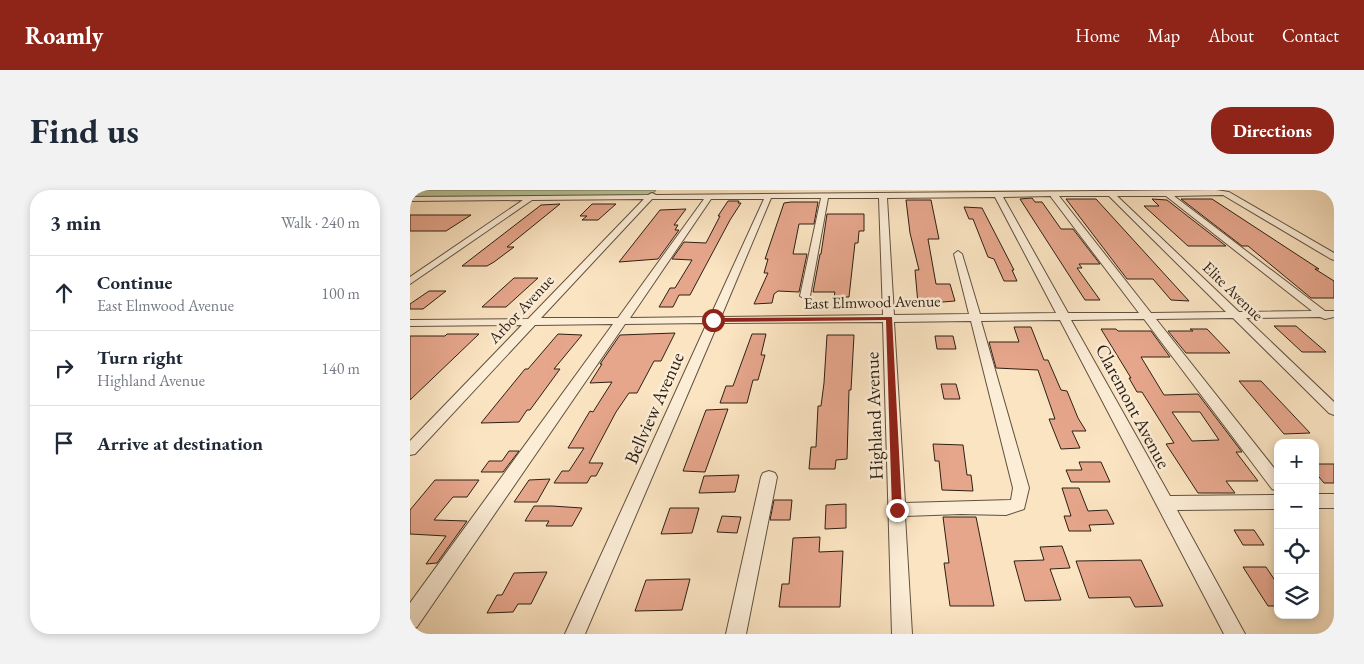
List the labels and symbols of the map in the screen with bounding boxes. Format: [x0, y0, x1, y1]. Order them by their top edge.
street label: Elite Avenue [1198, 257, 1268, 325]
street label: Arbor Avenue [483, 270, 558, 349]
street label: East Elmwood Avenue [803, 290, 941, 314]
route start [702, 309, 725, 332]
street label: Claremont Avenue [1090, 339, 1176, 473]
street label: Bellview Avenue [618, 348, 690, 468]
street label: Highland Avenue [859, 351, 889, 481]
route end [886, 499, 909, 522]

